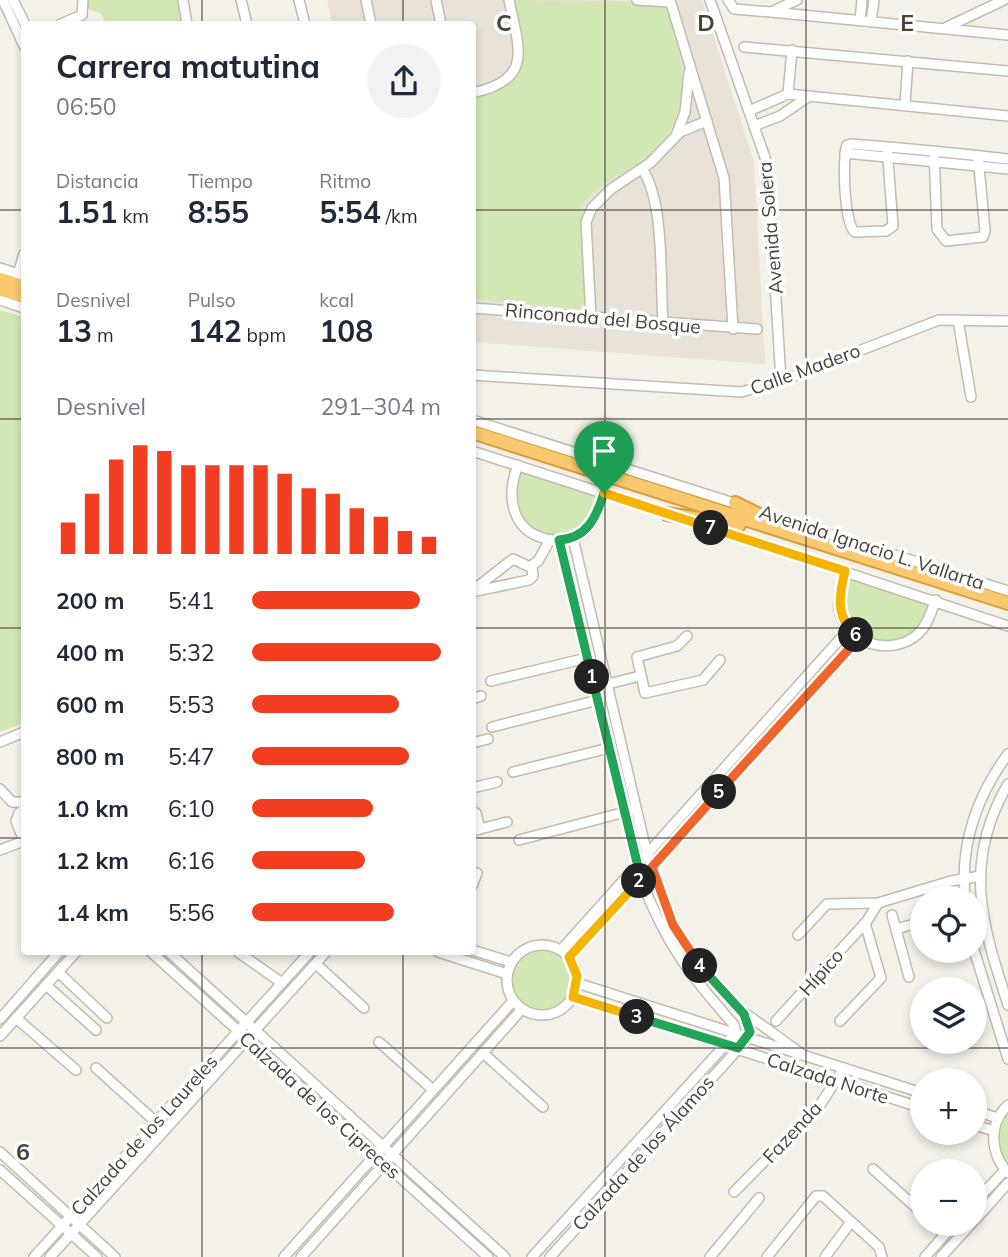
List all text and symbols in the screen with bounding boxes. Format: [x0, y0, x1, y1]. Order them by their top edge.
text: C [496, 8, 512, 37]
text: D [697, 8, 715, 37]
text: E [900, 8, 914, 37]
button: share [367, 44, 441, 118]
text: Carrera matutina [56, 46, 320, 86]
text: 06:50 [56, 92, 116, 121]
street label: Avenida Solera [752, 161, 788, 295]
text: Distancia [56, 169, 139, 193]
text: Tiempo [188, 169, 253, 193]
text: Ritmo [319, 169, 371, 193]
text: 1.51 [56, 193, 117, 231]
text: 8:55 [188, 193, 249, 231]
text: 5:54 [319, 193, 381, 231]
text: km [117, 204, 149, 228]
text: /km [381, 204, 418, 228]
text: Desnivel [56, 288, 130, 312]
text: Pulso [188, 288, 236, 312]
text: kcal [319, 288, 354, 312]
street label: Rinconada del Bosque [504, 297, 702, 339]
text: 13 [56, 312, 92, 350]
text: 142 [188, 312, 242, 350]
text: 108 [319, 312, 373, 350]
text: m [92, 323, 114, 347]
text: bpm [242, 323, 286, 347]
street label: Calle Madero [747, 338, 863, 400]
text: Desnivel [56, 392, 146, 421]
text: 291–304 m [320, 392, 441, 421]
pin [574, 421, 634, 493]
icon: arrive [585, 432, 623, 470]
street label: Avenida Ignacio L. Vallarta [756, 499, 988, 595]
pin: 7 [694, 510, 728, 546]
text: 7 [705, 515, 716, 539]
text: 200 m [56, 586, 124, 615]
text: 5:41 [168, 586, 215, 615]
pin: 6 [838, 618, 874, 652]
text: 6 [850, 622, 861, 646]
text: 400 m [56, 638, 124, 667]
text: 5:32 [168, 638, 215, 667]
pin: 1 [574, 660, 610, 694]
text: 1 [586, 664, 597, 688]
text: 600 m [56, 690, 124, 719]
text: 5:53 [168, 690, 215, 719]
text: 800 m [56, 742, 124, 771]
text: 5:47 [168, 742, 215, 771]
pin: 5 [702, 774, 736, 810]
text: 5 [713, 779, 724, 803]
text: 1.0 km [56, 794, 129, 823]
text: 6:10 [168, 794, 215, 823]
text: 1.2 km [56, 846, 129, 875]
text: 6:16 [168, 846, 215, 875]
pin: 2 [622, 864, 656, 898]
text: 2 [633, 868, 644, 892]
map controls [910, 886, 987, 1236]
button: locate [910, 886, 987, 963]
text: 1.4 km [56, 898, 129, 927]
text: 5:56 [168, 898, 215, 927]
street label: Hípico [794, 944, 848, 1000]
pin: 4 [682, 948, 718, 984]
text: 4 [694, 953, 705, 977]
button: layers [910, 977, 987, 1054]
pin: 3 [620, 1000, 654, 1034]
text: 3 [631, 1004, 642, 1028]
street label: Calzada de los Cipreces [234, 1026, 406, 1184]
street label: Calzada Norte [764, 1047, 892, 1109]
street label: Calzada de los Laureles [65, 1050, 223, 1220]
button: + [910, 1068, 987, 1145]
street label: Calzada de los Álamos [567, 1070, 719, 1236]
street label: Fazenda [757, 1096, 827, 1168]
text: 6 [16, 1137, 30, 1166]
button: − [910, 1159, 987, 1236]

